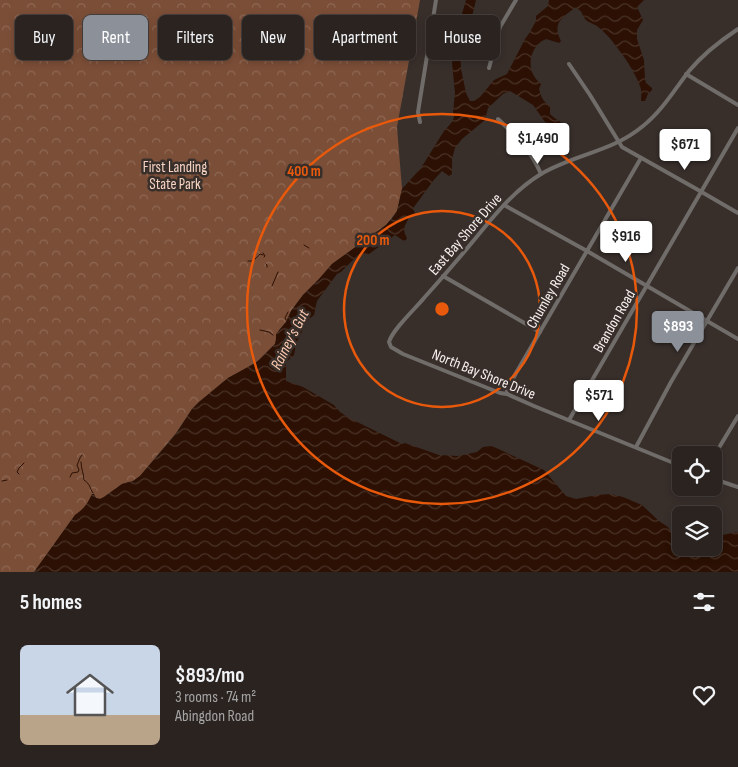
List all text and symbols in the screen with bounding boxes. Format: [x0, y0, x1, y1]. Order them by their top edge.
chip: Buy [15, 15, 73, 60]
chip: Rent [83, 15, 148, 60]
chip: Filters [158, 15, 232, 60]
chip: New [242, 15, 304, 60]
chip: Apartment [314, 15, 416, 60]
chip: House [426, 15, 500, 60]
pin: $1,490 [497, 122, 579, 165]
pin: $671 [655, 128, 715, 171]
text: $1,490 [517, 129, 559, 148]
text: $671 [671, 135, 700, 154]
park label: First Landing State Park [143, 158, 207, 194]
text: 400 m [287, 162, 321, 181]
street label: East Bay Shore Drive [425, 189, 506, 279]
pin: $916 [596, 220, 656, 263]
text: $916 [611, 227, 641, 246]
text: 200 m [356, 231, 390, 250]
street label: Chumley Road [522, 261, 575, 332]
street label: Brandon Road [589, 287, 640, 356]
centre of rings [433, 300, 451, 318]
water label: Rainey's Gut [267, 305, 314, 373]
pin: $893 [648, 310, 708, 353]
text: $893 [663, 317, 693, 336]
street label: North Bay Shore Drive [429, 345, 538, 404]
pin: $571 [569, 380, 629, 422]
text: $571 [585, 386, 613, 405]
map controls [672, 446, 722, 556]
button: locate [672, 446, 722, 496]
button: layers [672, 506, 722, 556]
icon: filters [690, 588, 718, 616]
text: 5 homes [20, 590, 82, 615]
text: $893/mo [175, 663, 244, 688]
icon: home [60, 665, 120, 725]
icon: heart [690, 681, 718, 709]
text: 3 rooms · 74 m² [175, 688, 256, 707]
text: Abingdon Road [175, 707, 254, 726]

